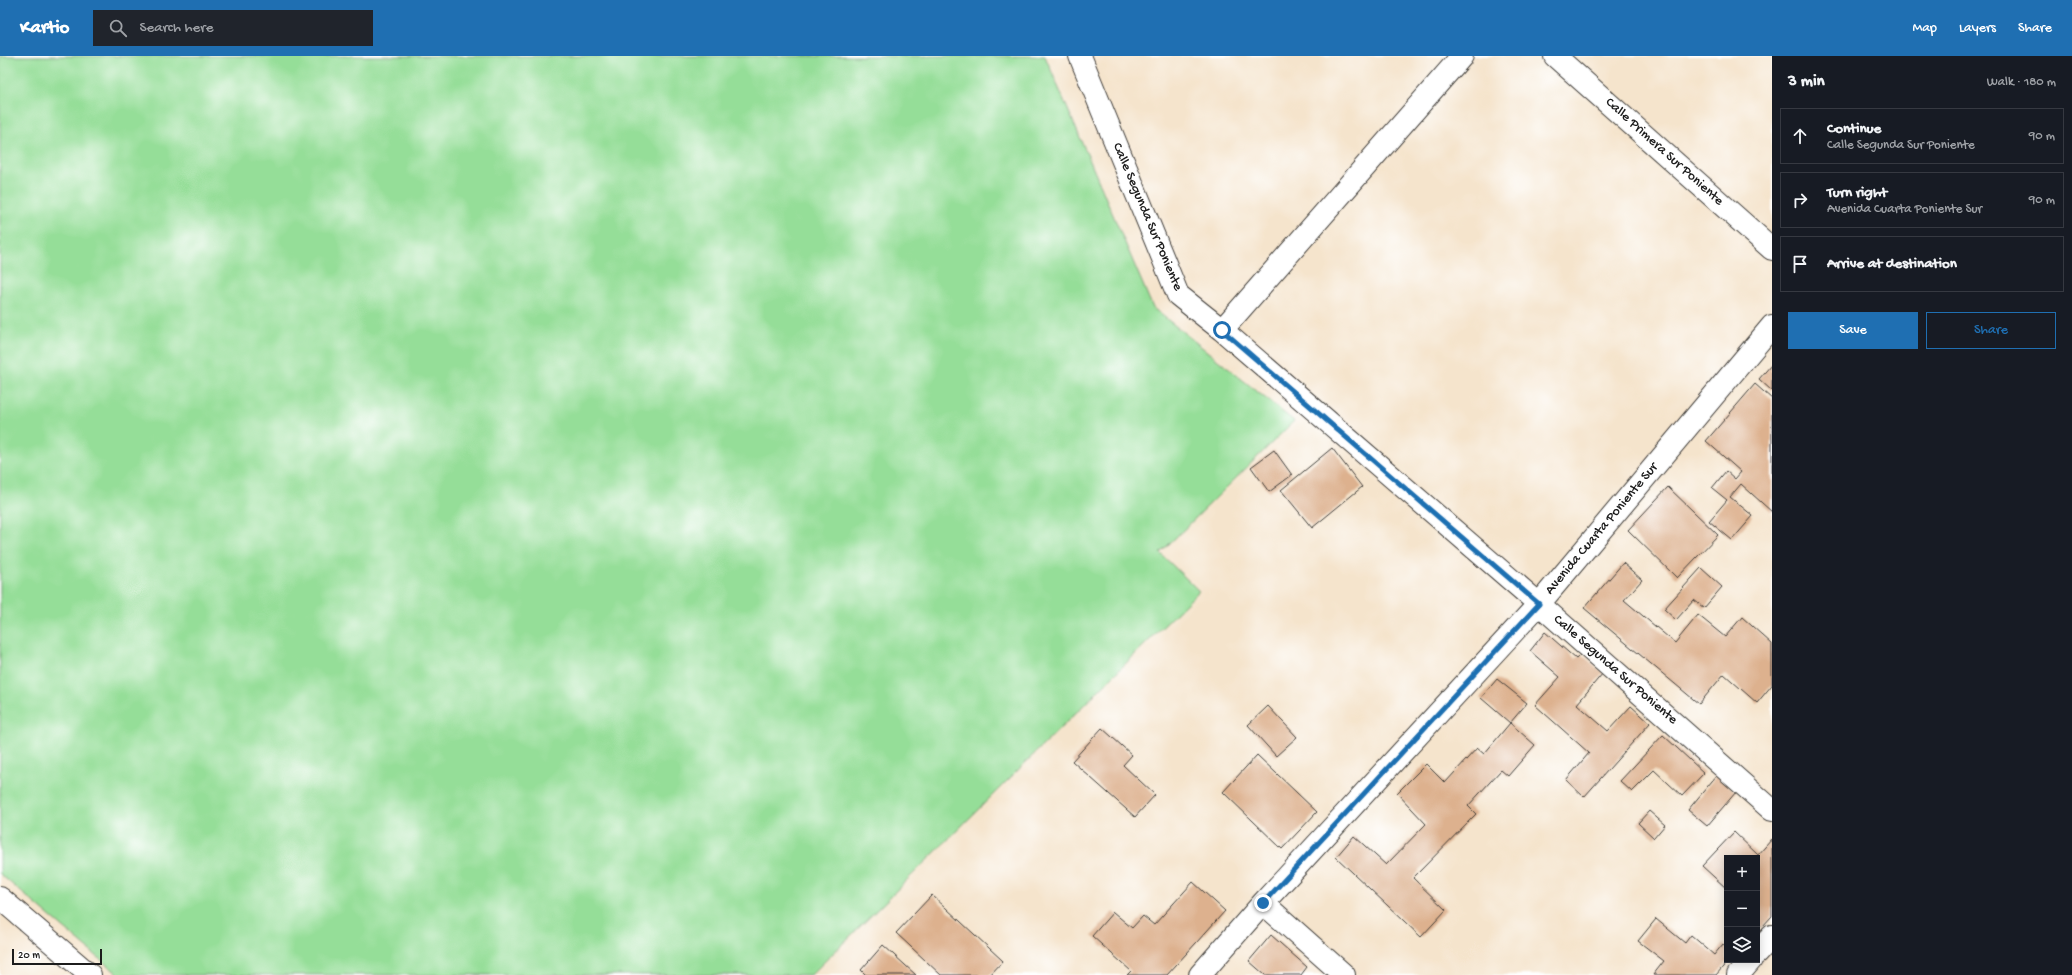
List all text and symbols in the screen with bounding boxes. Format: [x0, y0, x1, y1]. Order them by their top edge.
search box [93, 10, 373, 46]
text: Kartio [20, 17, 69, 40]
icon: search [107, 17, 129, 39]
text: Search here [139, 19, 213, 37]
text: Map [1913, 20, 1937, 37]
text: Layers [1959, 20, 1996, 37]
text: Share [2018, 20, 2052, 37]
text: 3 min [1788, 72, 1825, 92]
text: Walk · 180 m [1987, 75, 2056, 90]
street label: Calle Primera Sur Poniente [1601, 94, 1727, 210]
text: Continue [1827, 120, 1881, 138]
icon: ahead [1789, 125, 1811, 147]
text: 90 m [2029, 129, 2055, 144]
text: Calle Segunda Sur Poniente [1827, 138, 1975, 153]
street label: Calle Segunda Sur Poniente [1108, 140, 1186, 294]
text: Turn right [1827, 184, 1887, 202]
icon: right [1789, 189, 1811, 211]
text: 90 m [2029, 193, 2055, 208]
text: Avenida Cuarta Poniente Sur [1827, 202, 1982, 217]
icon: arrive [1789, 253, 1811, 275]
text: Arrive at destination [1827, 255, 1957, 273]
button: Save [1788, 312, 1918, 349]
button: Share [1926, 312, 2056, 349]
route start [1213, 321, 1231, 339]
street label: Avenida Cuarta Poniente Sur [1542, 459, 1663, 598]
street label: Calle Segunda Sur Poniente [1549, 611, 1681, 729]
map controls [1724, 855, 1760, 963]
button: + [1724, 855, 1760, 891]
button: − [1724, 891, 1760, 927]
route end [1254, 894, 1272, 912]
button: layers [1724, 927, 1760, 963]
scale bar [12, 947, 102, 966]
text: 20 m [18, 950, 40, 962]

